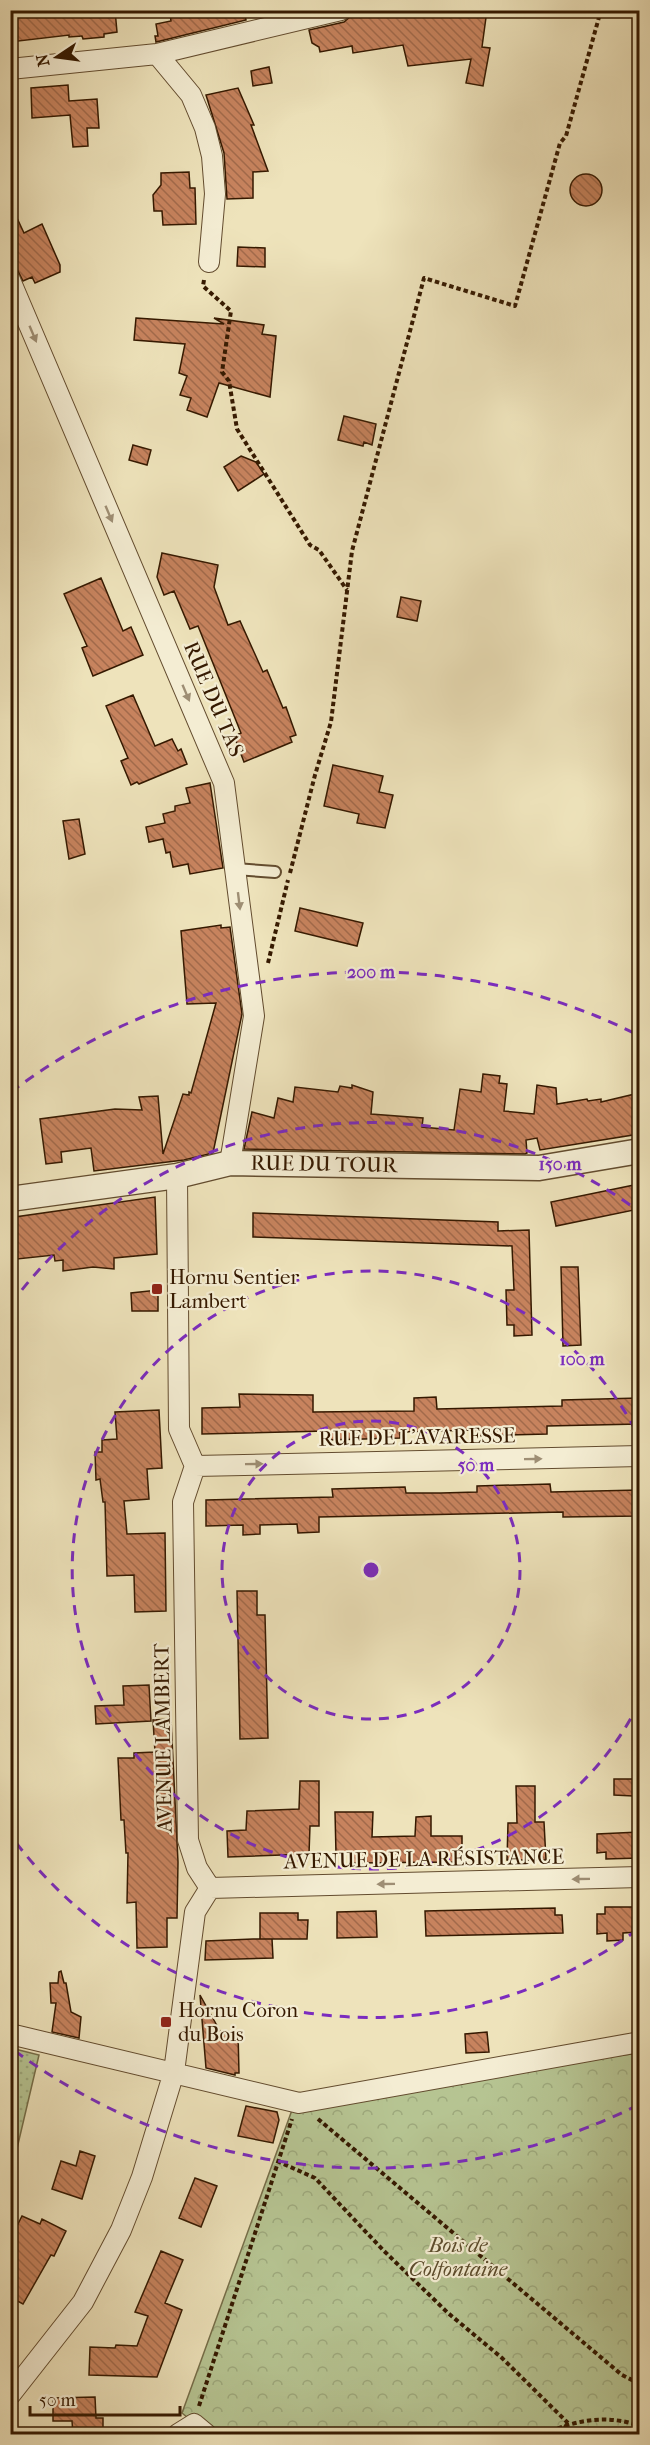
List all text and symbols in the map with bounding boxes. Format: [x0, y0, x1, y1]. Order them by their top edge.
north arrow [27, 27, 87, 87]
text: N [32, 51, 53, 68]
one-way arrow [28, 326, 38, 344]
one-way arrow [105, 505, 115, 523]
street label: RUE DU TAS [179, 638, 249, 760]
one-way arrow [181, 685, 190, 702]
one-way arrow [234, 891, 244, 910]
text: 200 m [347, 962, 396, 983]
street label: RUE DU TOUR [250, 1151, 398, 1177]
text: 150 m [539, 1154, 582, 1175]
place label: Hornu Sentier Lambert [169, 1265, 299, 1313]
marker: Hornu Sentier Lambert [150, 1282, 164, 1296]
text: 100 m [559, 1349, 606, 1370]
street label: RUE DE L'AVARESSE [318, 1423, 516, 1451]
one-way arrow [523, 1454, 542, 1463]
text: 50 m [458, 1455, 495, 1476]
one-way arrow [244, 1460, 263, 1469]
centre of rings [361, 1560, 381, 1580]
street label: AVENUE LAMBERT [149, 1642, 177, 1834]
street label: AVENUE DE LA RÉSISTANCE [283, 1845, 565, 1873]
one-way arrow [572, 1874, 591, 1884]
one-way arrow [377, 1879, 396, 1889]
place label: Hornu Coron du Bois [178, 1998, 298, 2046]
marker: Hornu Coron du Bois [159, 2015, 173, 2029]
park label: Bois de Colfontaine [409, 2233, 508, 2281]
scale bar [30, 2379, 180, 2417]
text: 50 m [39, 2390, 76, 2411]

